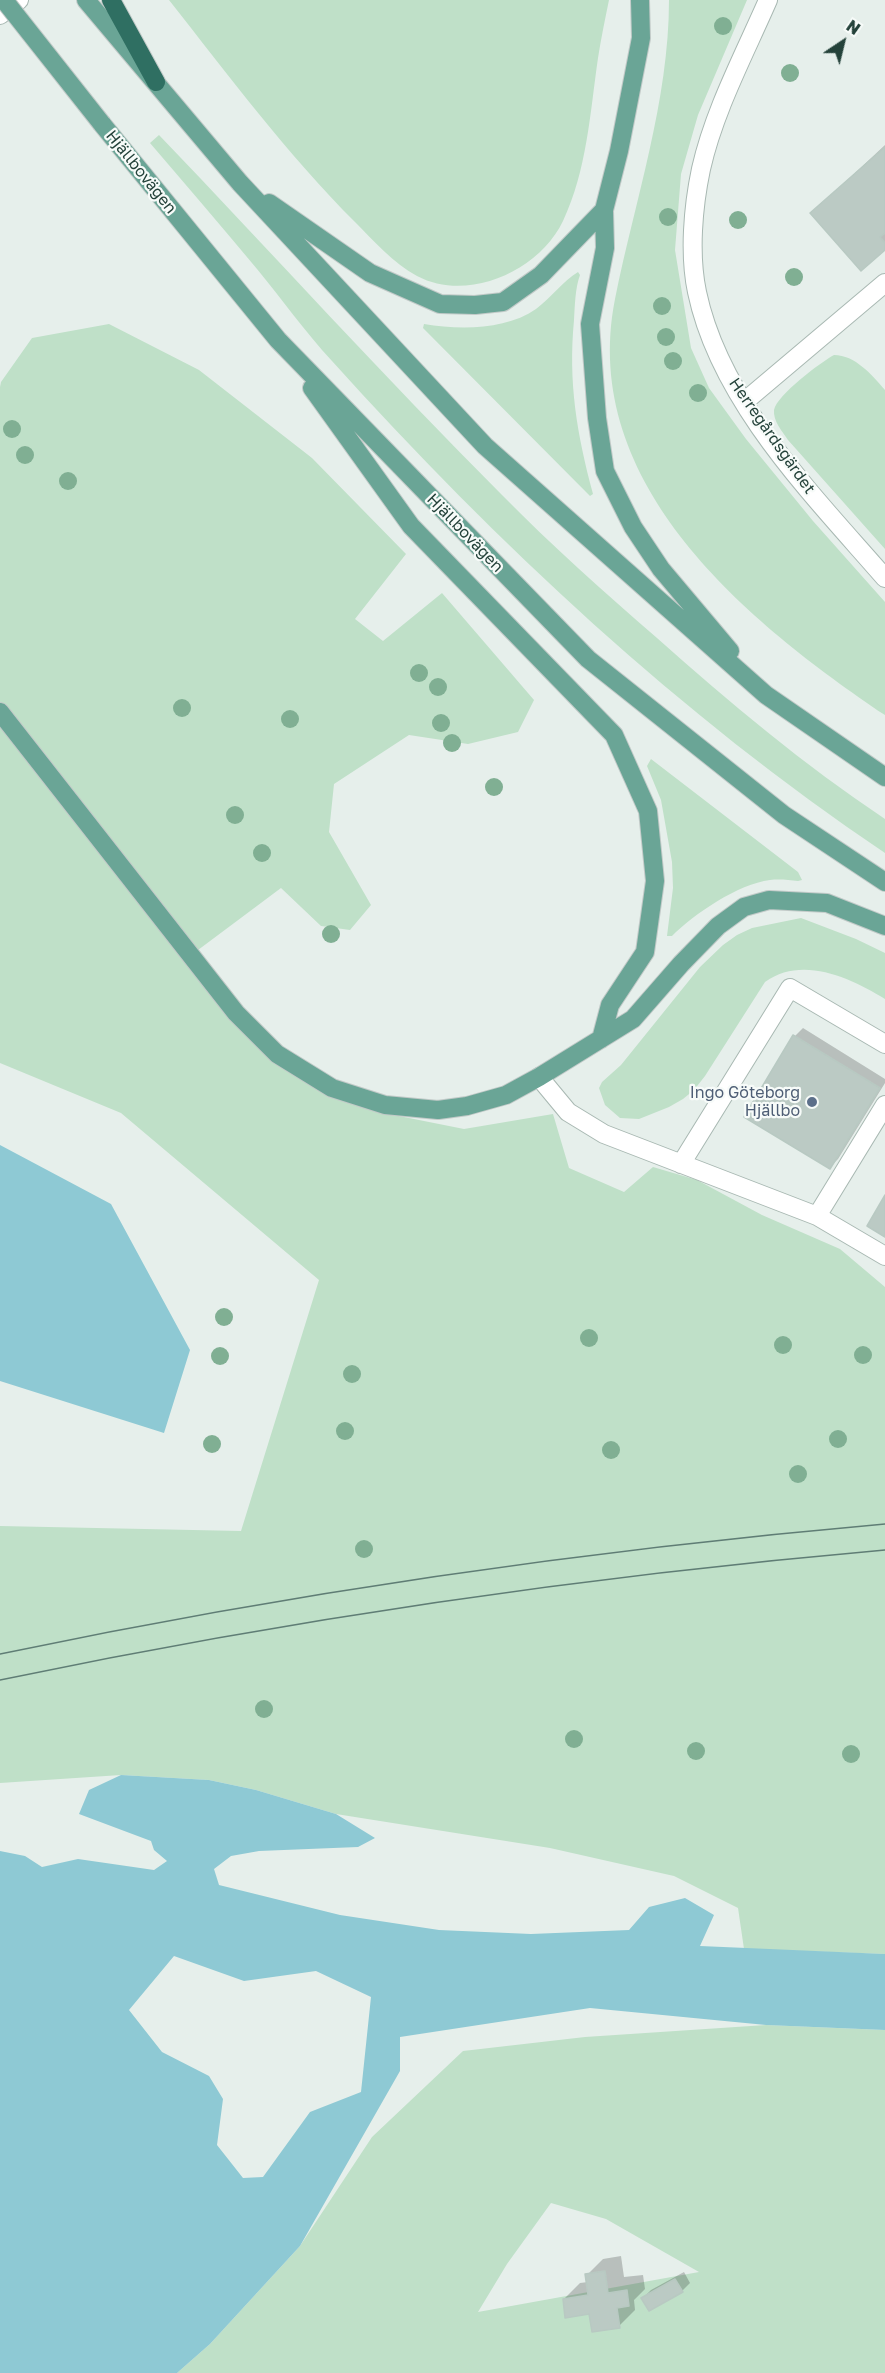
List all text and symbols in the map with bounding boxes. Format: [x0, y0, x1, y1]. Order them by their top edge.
north arrow [813, 12, 873, 72]
text: N [843, 16, 864, 39]
street label: Hjällbovägen [102, 127, 180, 217]
street label: Herregårdsgärdet [725, 374, 819, 498]
street label: Hjällbovägen [423, 490, 507, 576]
place label: Ingo Göteborg Hjällbo [690, 1083, 800, 1121]
marker: Ingo Göteborg Hjällbo [805, 1095, 819, 1109]

